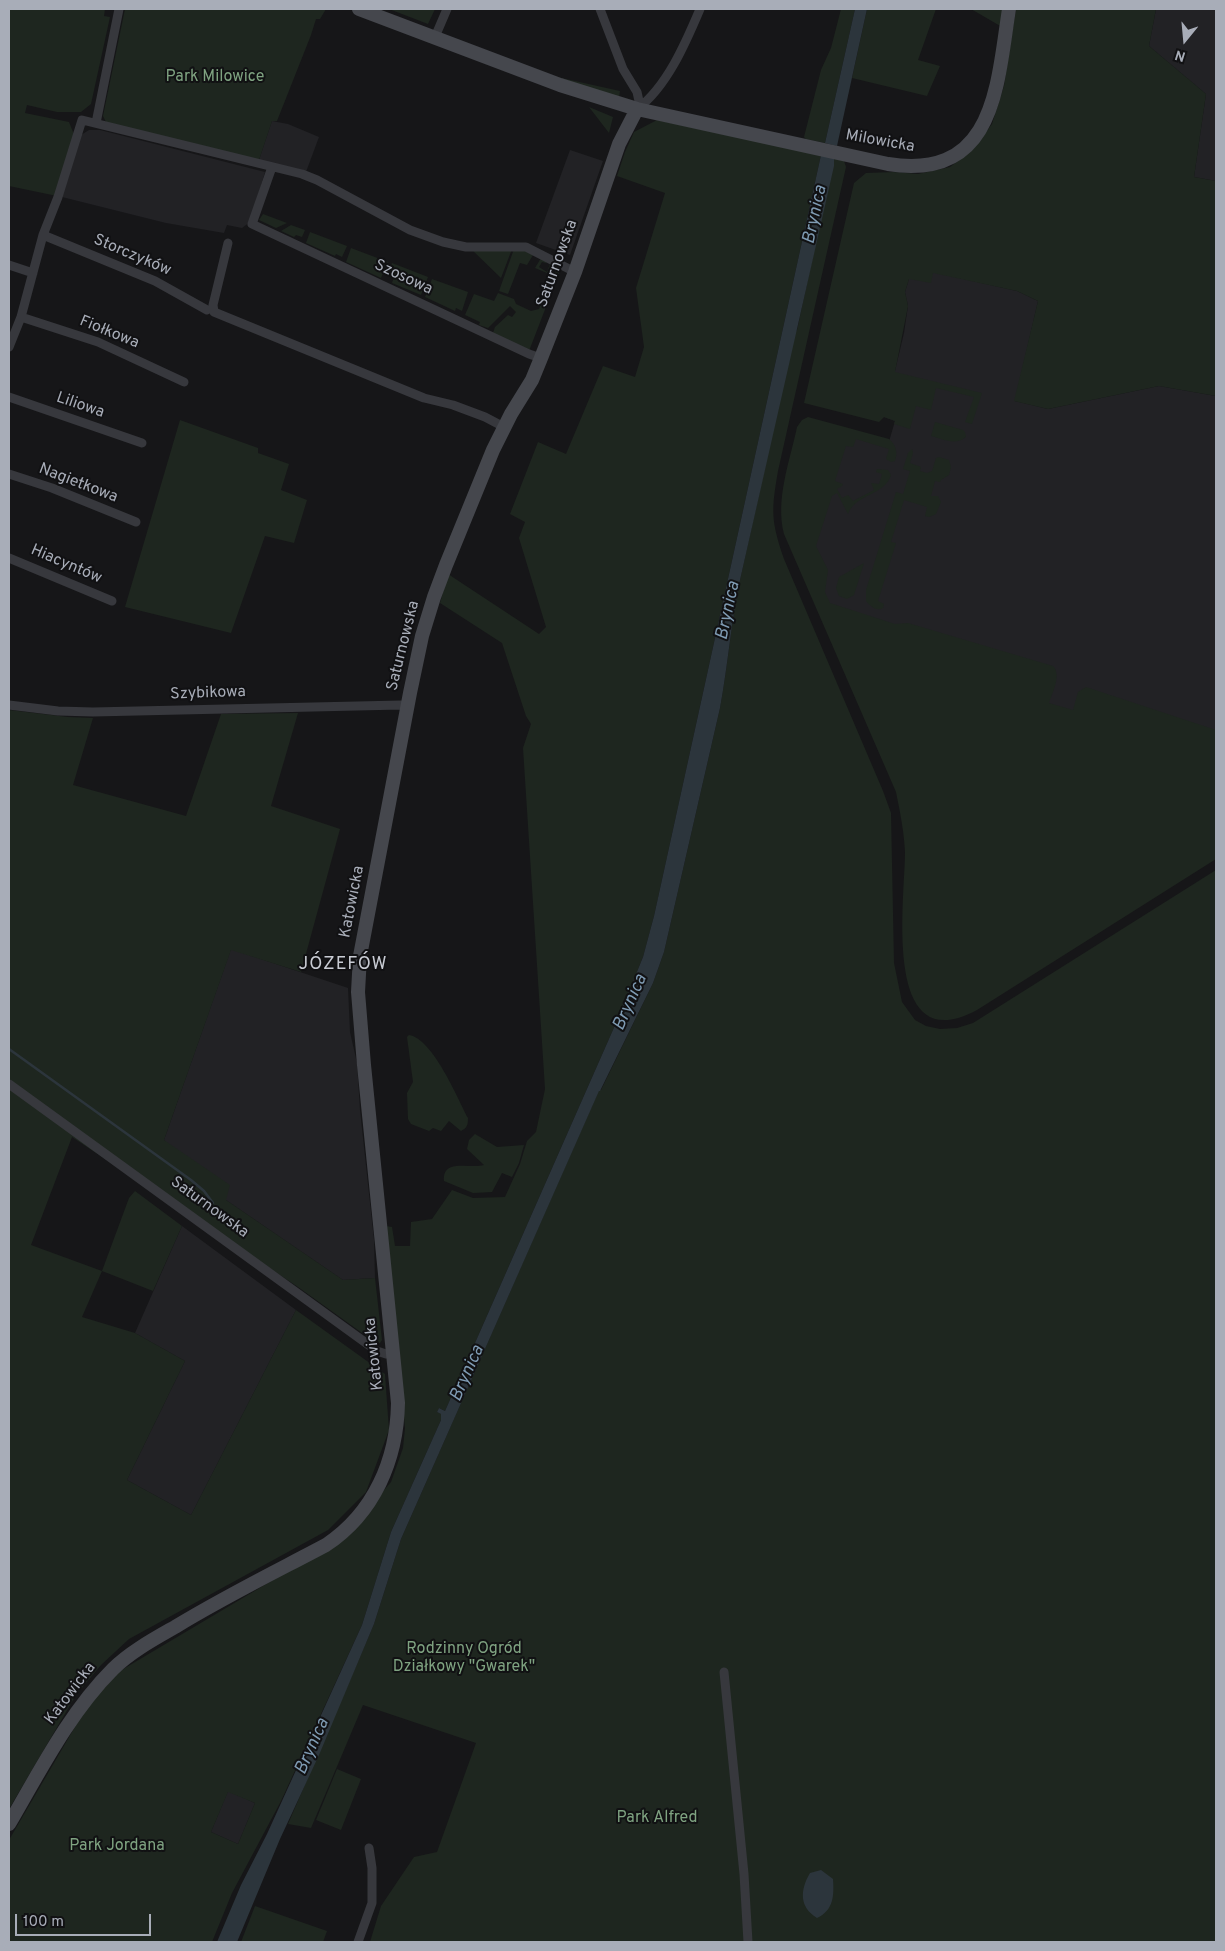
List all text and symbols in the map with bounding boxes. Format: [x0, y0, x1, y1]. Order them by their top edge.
north arrow [1160, 15, 1210, 65]
text: N [1173, 45, 1188, 64]
park label: Park Milowice [166, 68, 264, 88]
street label: Milowicka [844, 126, 916, 158]
water label: Brynica [799, 184, 833, 246]
street label: Saturnowska [533, 217, 583, 311]
street label: Storczyków [90, 231, 174, 281]
street label: Szosowa [371, 256, 435, 300]
street label: Fiołkowa [76, 312, 142, 354]
street label: Liliowa [53, 389, 107, 423]
street label: Nagietkowa [36, 460, 120, 508]
street label: Hiacyntów [27, 541, 105, 589]
water label: Brynica [712, 580, 746, 642]
street label: Saturnowska [384, 599, 424, 693]
street label: Szybikowa [170, 683, 246, 705]
street label: Katowicka [337, 864, 369, 940]
district label: JÓZEFÓW [298, 954, 388, 976]
water label: Brynica [609, 971, 653, 1035]
street label: Saturnowska [166, 1173, 252, 1243]
street label: Katowicka [362, 1317, 388, 1391]
water label: Brynica [446, 1342, 490, 1406]
park label: Rodzinny Ogród Działkowy "Gwarek" [393, 1640, 535, 1678]
street label: Katowicka [41, 1659, 101, 1729]
water label: Brynica [291, 1715, 335, 1779]
park label: Park Alfred [617, 1809, 697, 1829]
park label: Park Jordana [69, 1837, 165, 1857]
scale bar [18, 1904, 154, 1936]
text: 100 m [23, 1913, 64, 1932]

